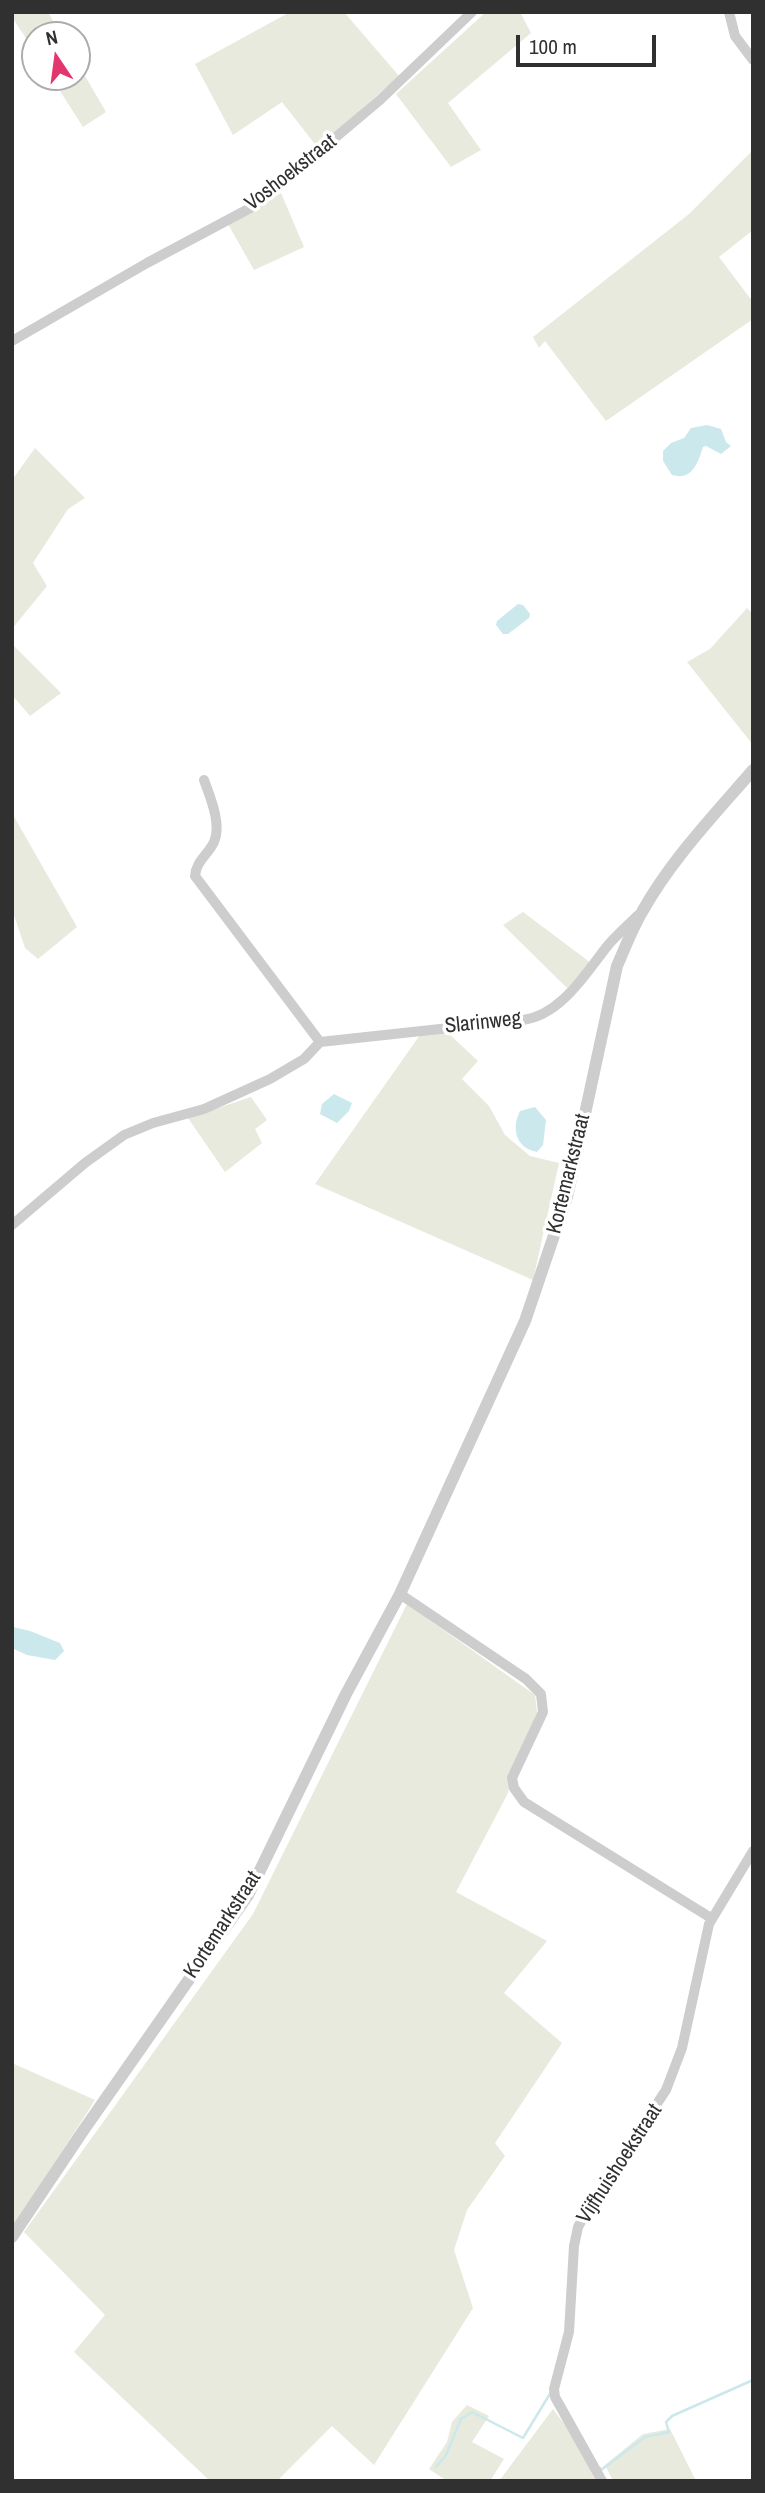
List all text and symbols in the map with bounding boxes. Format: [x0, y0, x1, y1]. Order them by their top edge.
north arrow [21, 21, 91, 91]
scale bar [520, 21, 660, 65]
text: N [43, 24, 60, 51]
text: 100 m [529, 32, 577, 61]
street label: Voshoekstraat [240, 129, 342, 217]
street label: Slarinweg [444, 1006, 522, 1040]
street label: Kortemarkstraat [542, 1112, 596, 1236]
street label: Kortemarkstraat [179, 1867, 267, 1983]
street label: Vijfhuishoekstraat [572, 2099, 668, 2229]

